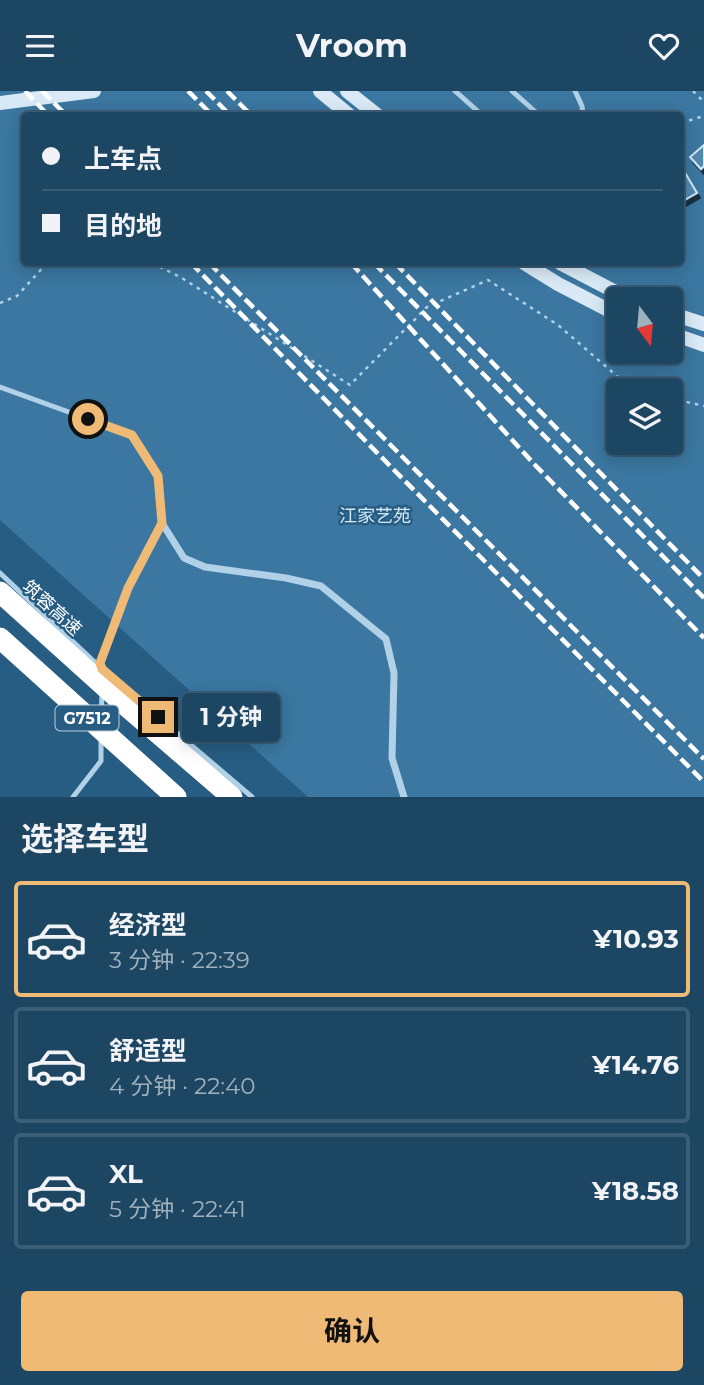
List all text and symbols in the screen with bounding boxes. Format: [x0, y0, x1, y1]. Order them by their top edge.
text: Vroom [296, 26, 408, 65]
icon: menu [21, 27, 59, 65]
icon: heart [645, 27, 683, 65]
text: 上车点 [84, 143, 162, 175]
text: 目的地 [84, 210, 162, 242]
north arrow [606, 287, 682, 364]
map controls [606, 287, 683, 455]
button: layers [606, 378, 683, 455]
route start [72, 403, 104, 435]
park label: 江家艺苑 [339, 505, 411, 527]
street label: 筑蓉高速 [18, 576, 86, 640]
callout: 1 分钟 [182, 693, 280, 741]
route end [142, 701, 174, 733]
text: 1 分钟 [200, 703, 262, 731]
road number: G7512 [56, 705, 119, 731]
text: 选择车型 [21, 819, 149, 858]
icon: car [25, 908, 88, 971]
text: 经济型 [109, 909, 187, 941]
text: ¥10.93 [593, 923, 679, 955]
text: 3 分钟 · 22:39 [109, 946, 250, 974]
icon: car [25, 1034, 88, 1097]
text: 舒适型 [109, 1035, 187, 1067]
text: ¥14.76 [592, 1049, 679, 1081]
text: 4 分钟 · 22:40 [109, 1072, 256, 1100]
text: XL [109, 1158, 143, 1190]
icon: car [25, 1160, 88, 1223]
text: ¥18.58 [592, 1175, 679, 1207]
text: 5 分钟 · 22:41 [109, 1195, 246, 1223]
button: 确认 [21, 1291, 683, 1371]

